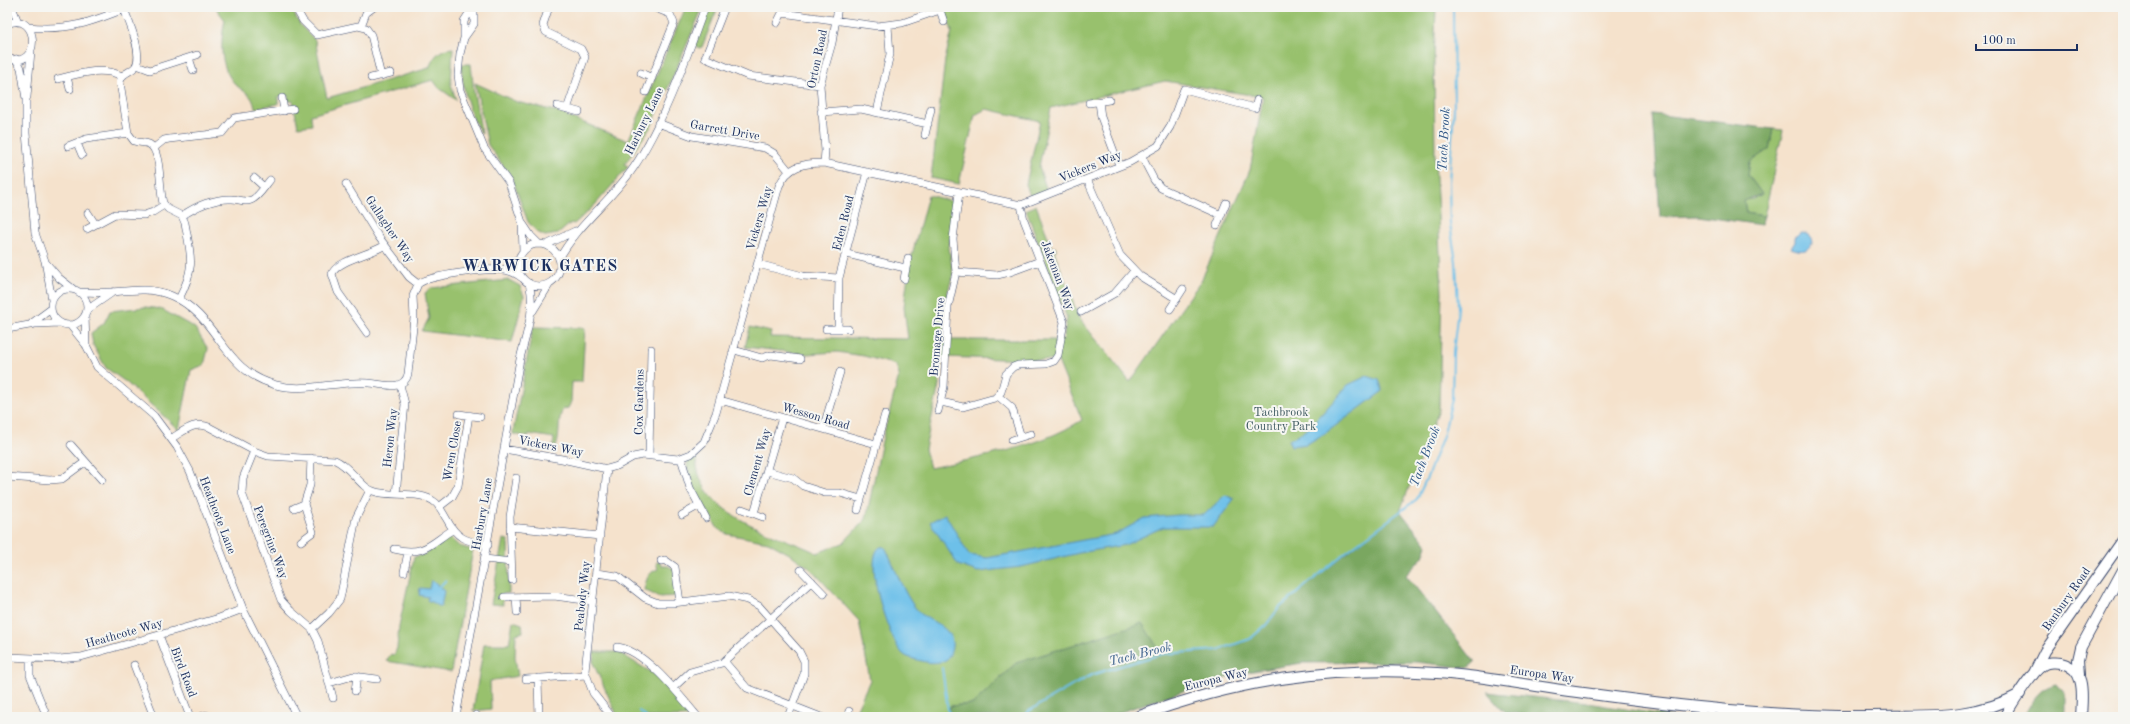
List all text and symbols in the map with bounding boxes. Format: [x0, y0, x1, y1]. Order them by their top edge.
scale bar [1976, 26, 2077, 52]
street label: Orton Road [806, 29, 830, 90]
text: 100 m [1982, 35, 2016, 47]
street label: Harbury Lane [623, 85, 667, 157]
water label: Tach Brook [1436, 107, 1453, 171]
street label: Garrett Drive [689, 119, 761, 143]
street label: Vickers Way [1057, 149, 1124, 185]
street label: Vickers Way [745, 184, 775, 252]
street label: Gallagher Way [362, 194, 416, 266]
street label: Eden Road [831, 194, 857, 252]
street label: Jakeman Way [1038, 239, 1076, 312]
district label: WARWICK GATES [462, 259, 618, 275]
street label: Bromage Drive [929, 297, 947, 377]
street label: Cox Gardens [633, 369, 647, 435]
street label: Wesson Road [780, 402, 851, 432]
street label: Heron Way [382, 407, 400, 468]
park label: Tachbrook Country Park [1246, 407, 1316, 433]
street label: Wren Close [442, 420, 464, 482]
water label: Tach Brook [1408, 424, 1443, 489]
street label: Clement Way [743, 426, 774, 497]
street label: Vickers Way [517, 435, 585, 459]
street label: Heathcote Lane [197, 475, 238, 556]
street label: Harbury Lane [471, 476, 495, 551]
street label: Peregrine Way [251, 504, 290, 581]
street label: Peabody Way [573, 560, 593, 632]
street label: Banbury Road [2041, 566, 2093, 634]
street label: Heathcote Way [84, 617, 165, 651]
water label: Tach Brook [1108, 640, 1173, 668]
street label: Bird Road [168, 646, 198, 699]
street label: Europa Way [1509, 665, 1576, 686]
street label: Europa Way [1183, 666, 1250, 694]

